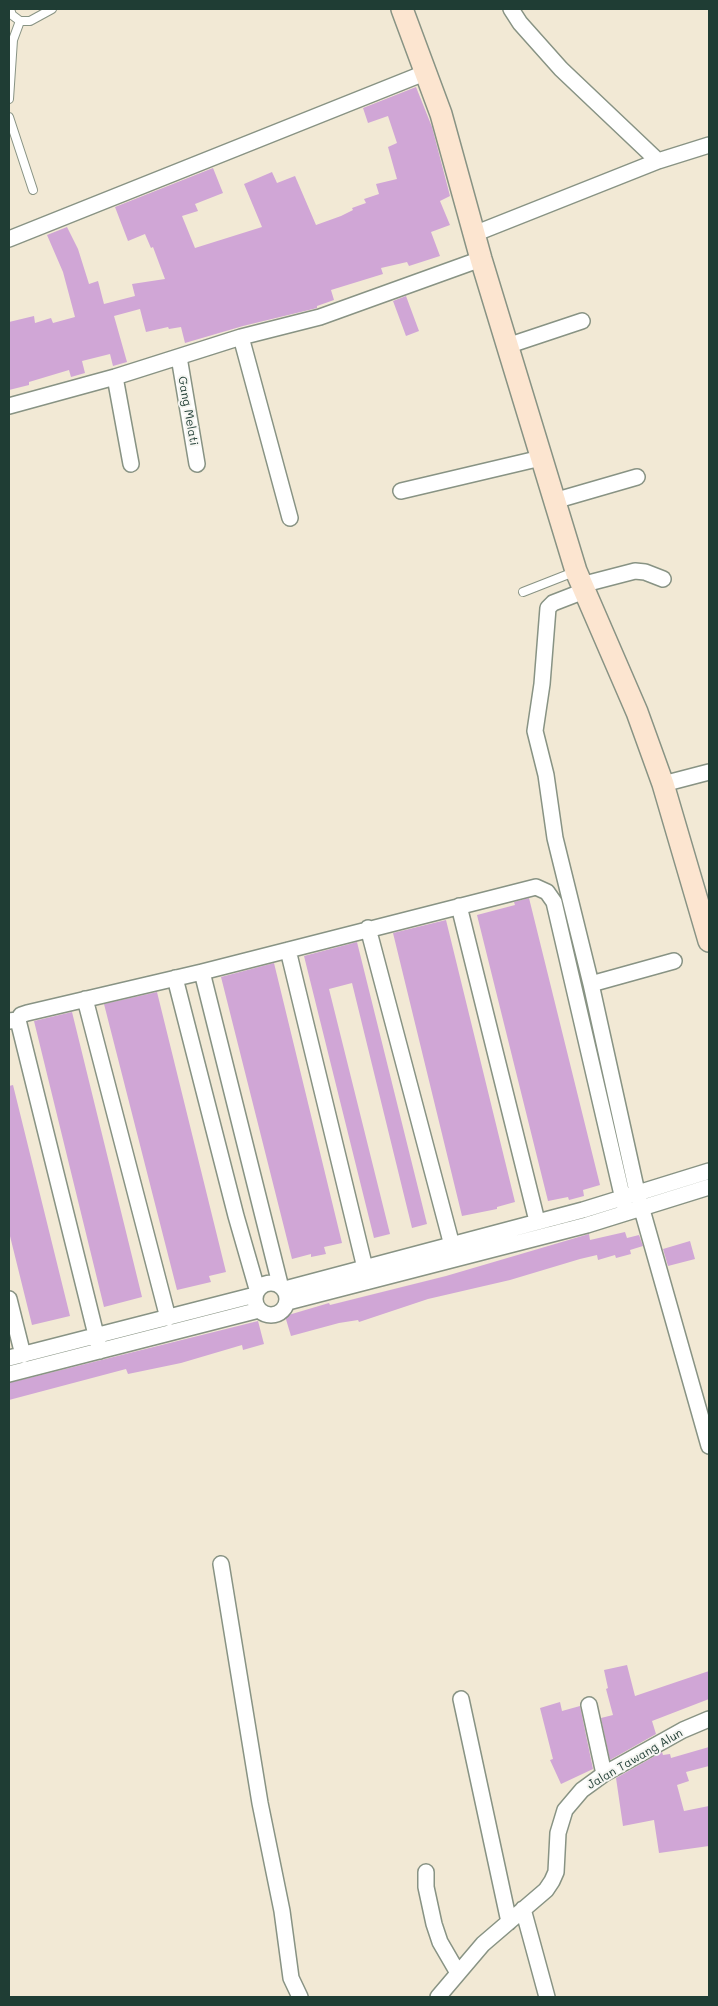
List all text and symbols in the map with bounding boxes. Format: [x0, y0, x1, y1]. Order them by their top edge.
street label: Gang Melati [175, 375, 201, 447]
street label: Jalan Tawang Alun [585, 1726, 685, 1792]

